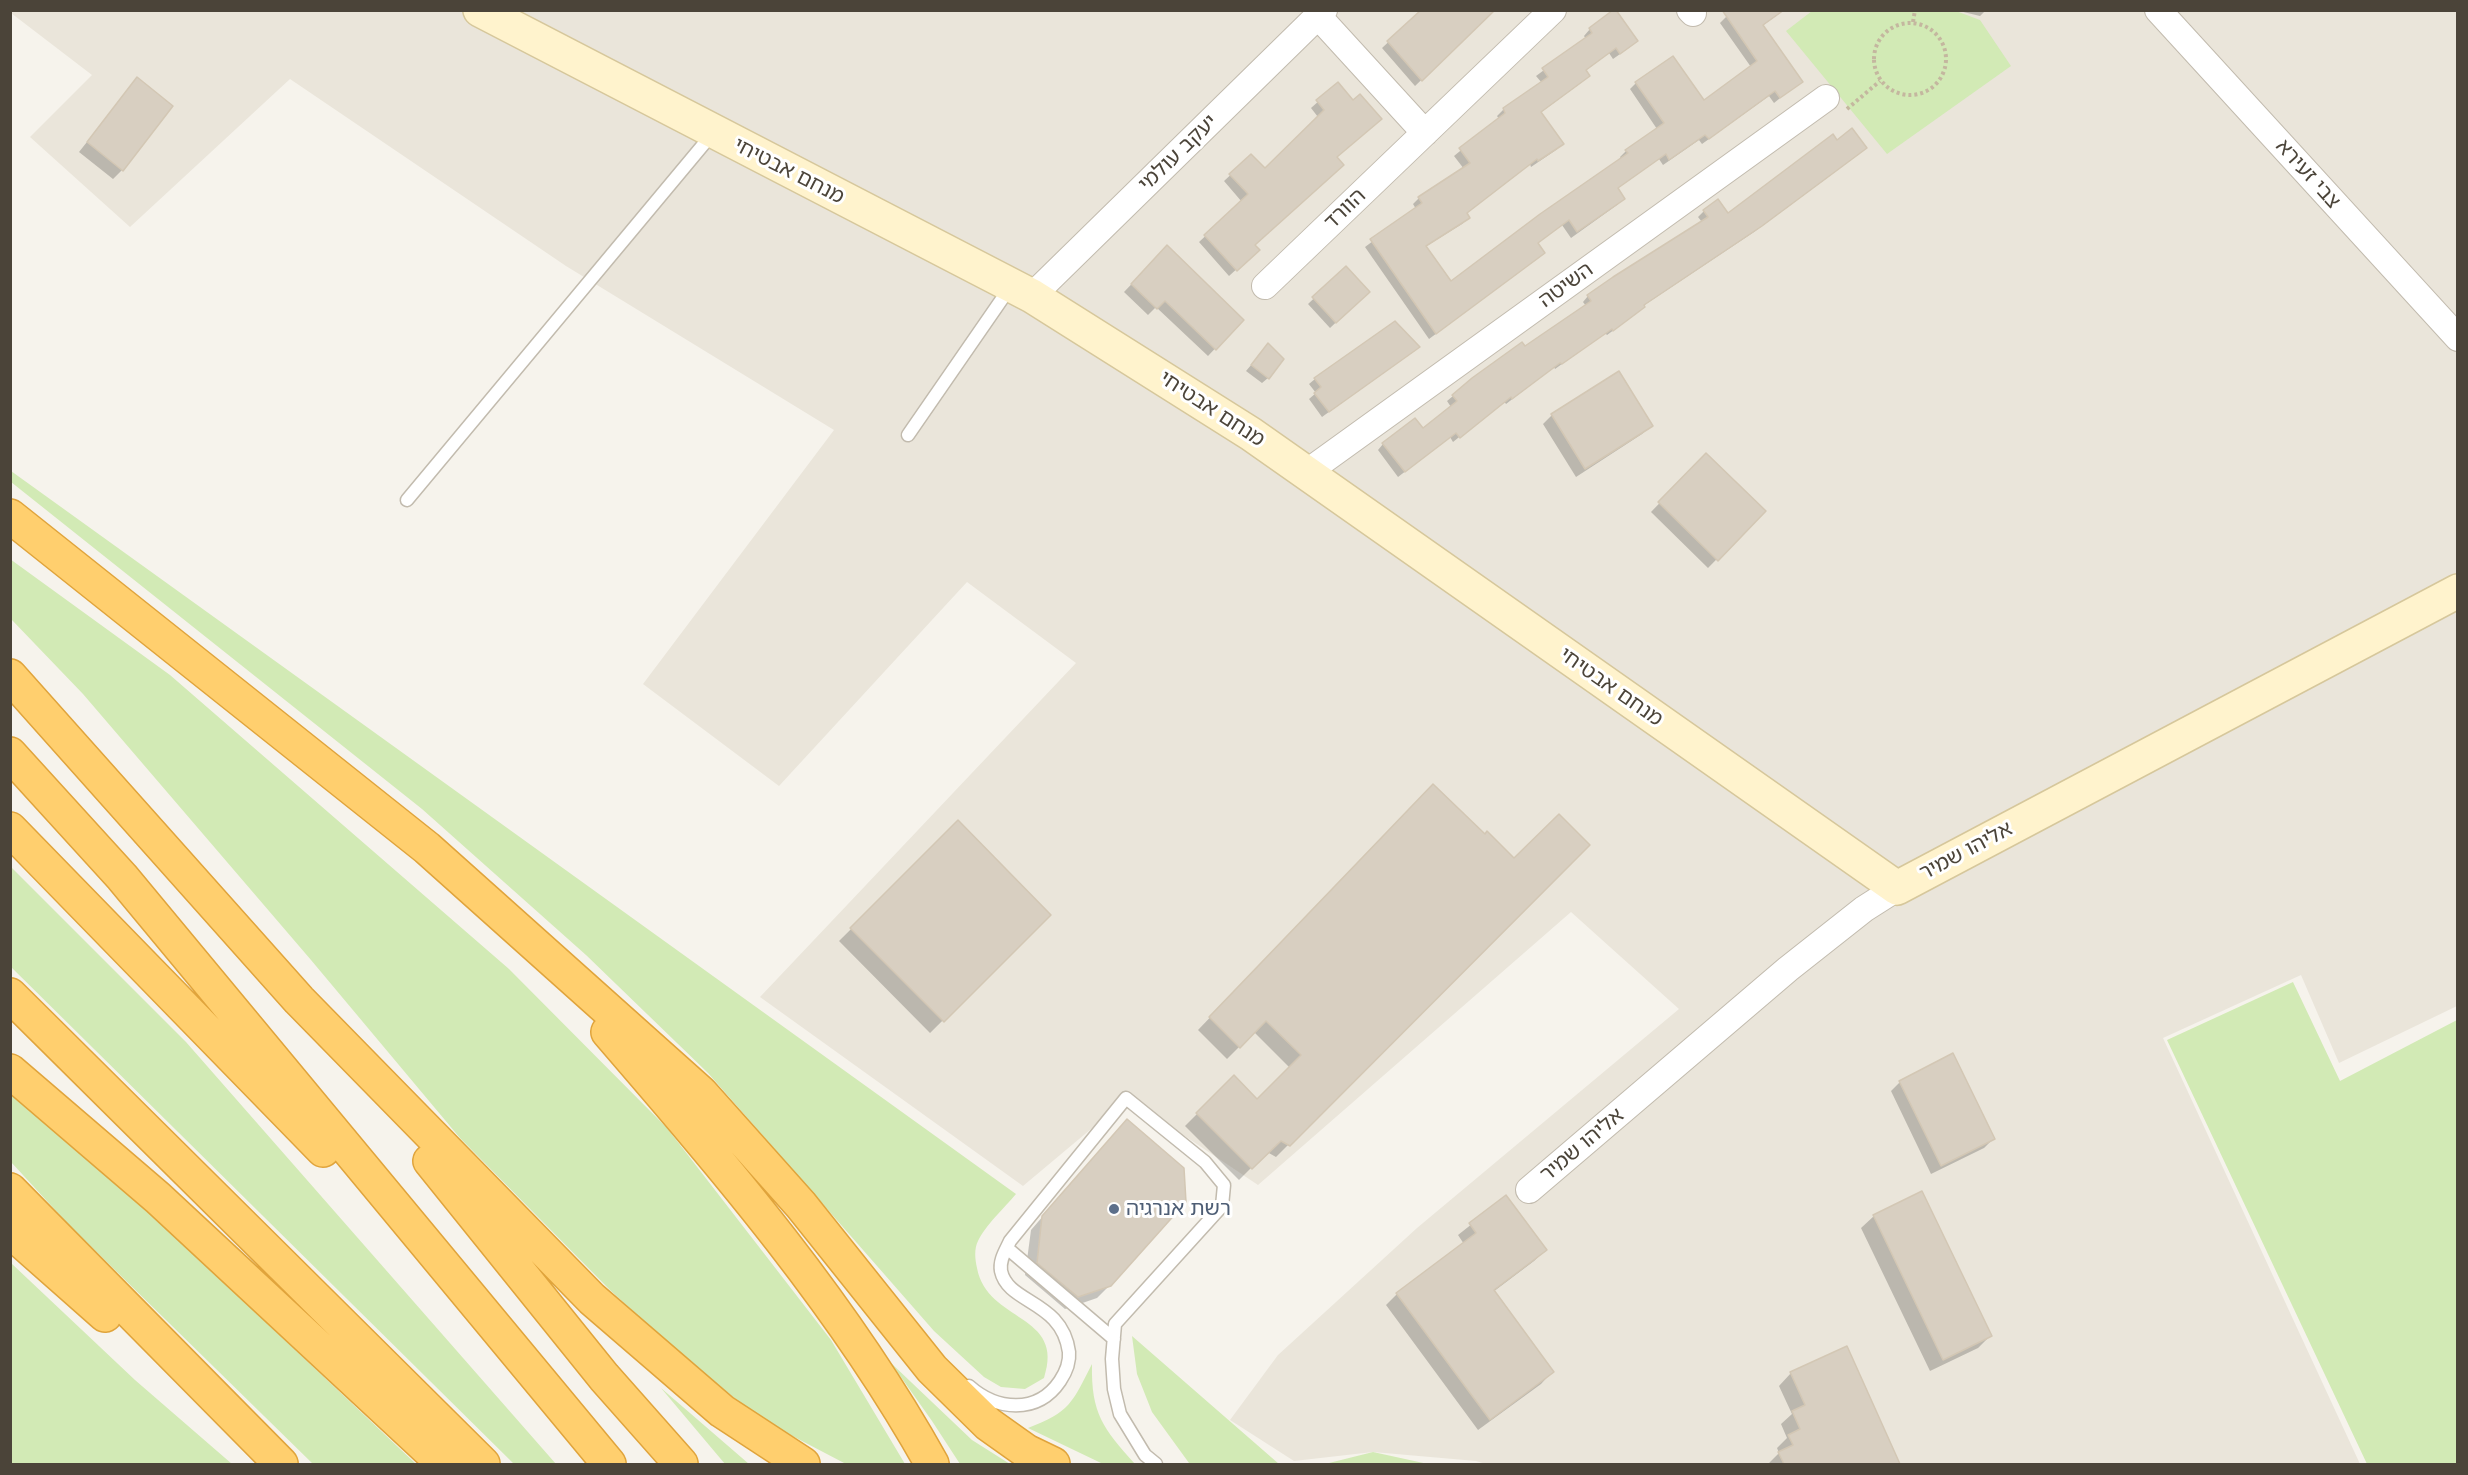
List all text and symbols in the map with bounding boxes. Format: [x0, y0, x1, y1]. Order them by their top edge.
street label: יעקב עולמי [1133, 109, 1223, 197]
street label: מנחם אבטיחי [729, 132, 849, 210]
street label: צבי זעירא [2270, 134, 2346, 214]
street label: הוורד [1319, 183, 1371, 235]
street label: השיטה [1534, 257, 1598, 313]
street label: מנחם אבטיחי [1155, 366, 1269, 452]
street label: מנחם אבטיחי [1554, 642, 1668, 732]
street label: אליהו שמיר [1915, 816, 2017, 886]
street label: אליהו שמיר [1535, 1103, 1629, 1187]
place label: רשת אנרגיה [1126, 1196, 1231, 1222]
marker: רשת אנרגיה [1107, 1202, 1121, 1216]

